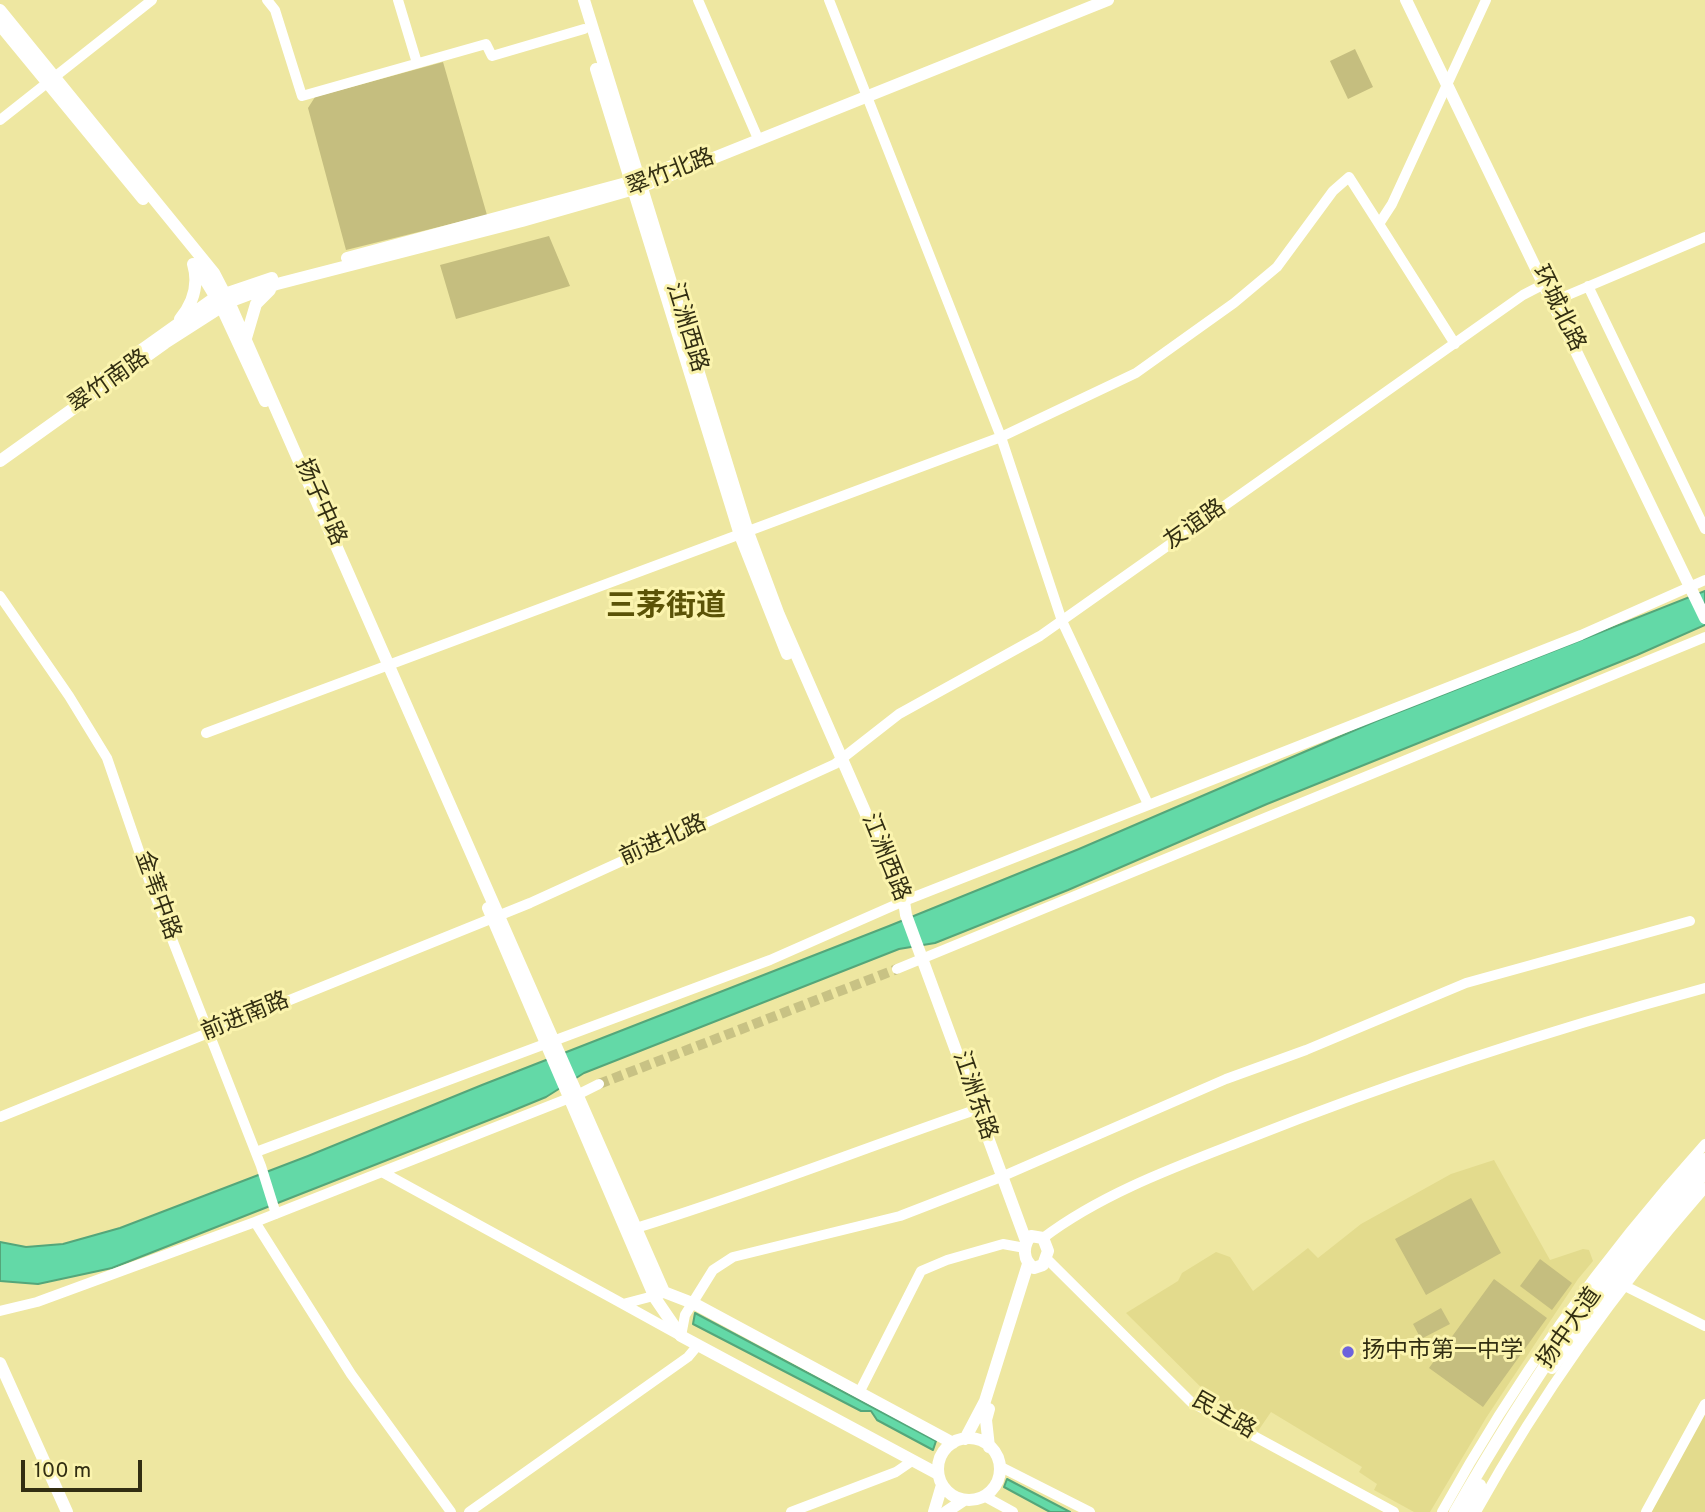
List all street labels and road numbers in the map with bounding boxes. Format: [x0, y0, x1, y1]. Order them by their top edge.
street label: 翠竹北路 [623, 145, 719, 203]
street label: 环城北路 [1524, 262, 1590, 356]
street label: 江洲西路 [658, 280, 712, 376]
street label: 翠竹南路 [64, 345, 156, 421]
street label: 扬子中路 [288, 455, 350, 551]
street label: 友谊路 [1160, 495, 1232, 557]
street label: 江洲西路 [854, 810, 914, 906]
street label: 前进北路 [616, 811, 712, 873]
street label: 金苇中路 [127, 848, 185, 944]
street label: 前进南路 [198, 988, 294, 1048]
street label: 江洲东路 [945, 1048, 1001, 1144]
street label: 扬中大道 [1533, 1283, 1609, 1375]
street label: 民主路 [1186, 1388, 1260, 1446]

